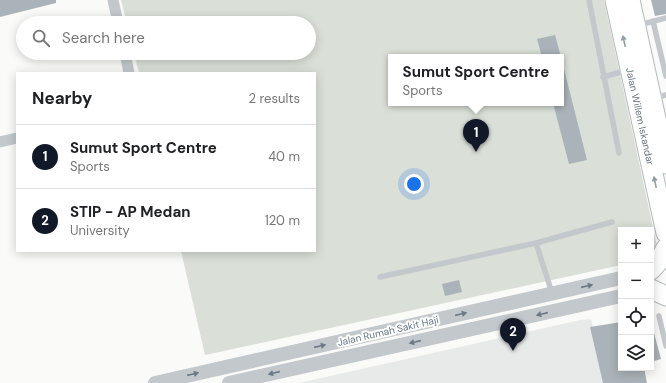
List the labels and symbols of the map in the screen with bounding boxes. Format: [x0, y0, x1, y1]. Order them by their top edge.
one-way arrow [620, 35, 626, 47]
street label: Jalan Willem Iskandar [623, 66, 657, 166]
pin: 1 [463, 119, 489, 152]
your location [404, 174, 424, 194]
one-way arrow [651, 176, 657, 188]
one-way arrow [581, 282, 593, 288]
one-way arrow [454, 311, 467, 317]
one-way arrow [536, 311, 548, 317]
street label: Jalan Rumah Sakit Haji [336, 313, 440, 349]
pin: 2 [500, 318, 526, 351]
one-way arrow [409, 339, 421, 345]
one-way arrow [314, 342, 326, 348]
one-way arrow [268, 370, 281, 376]
one-way arrow [187, 371, 199, 377]

